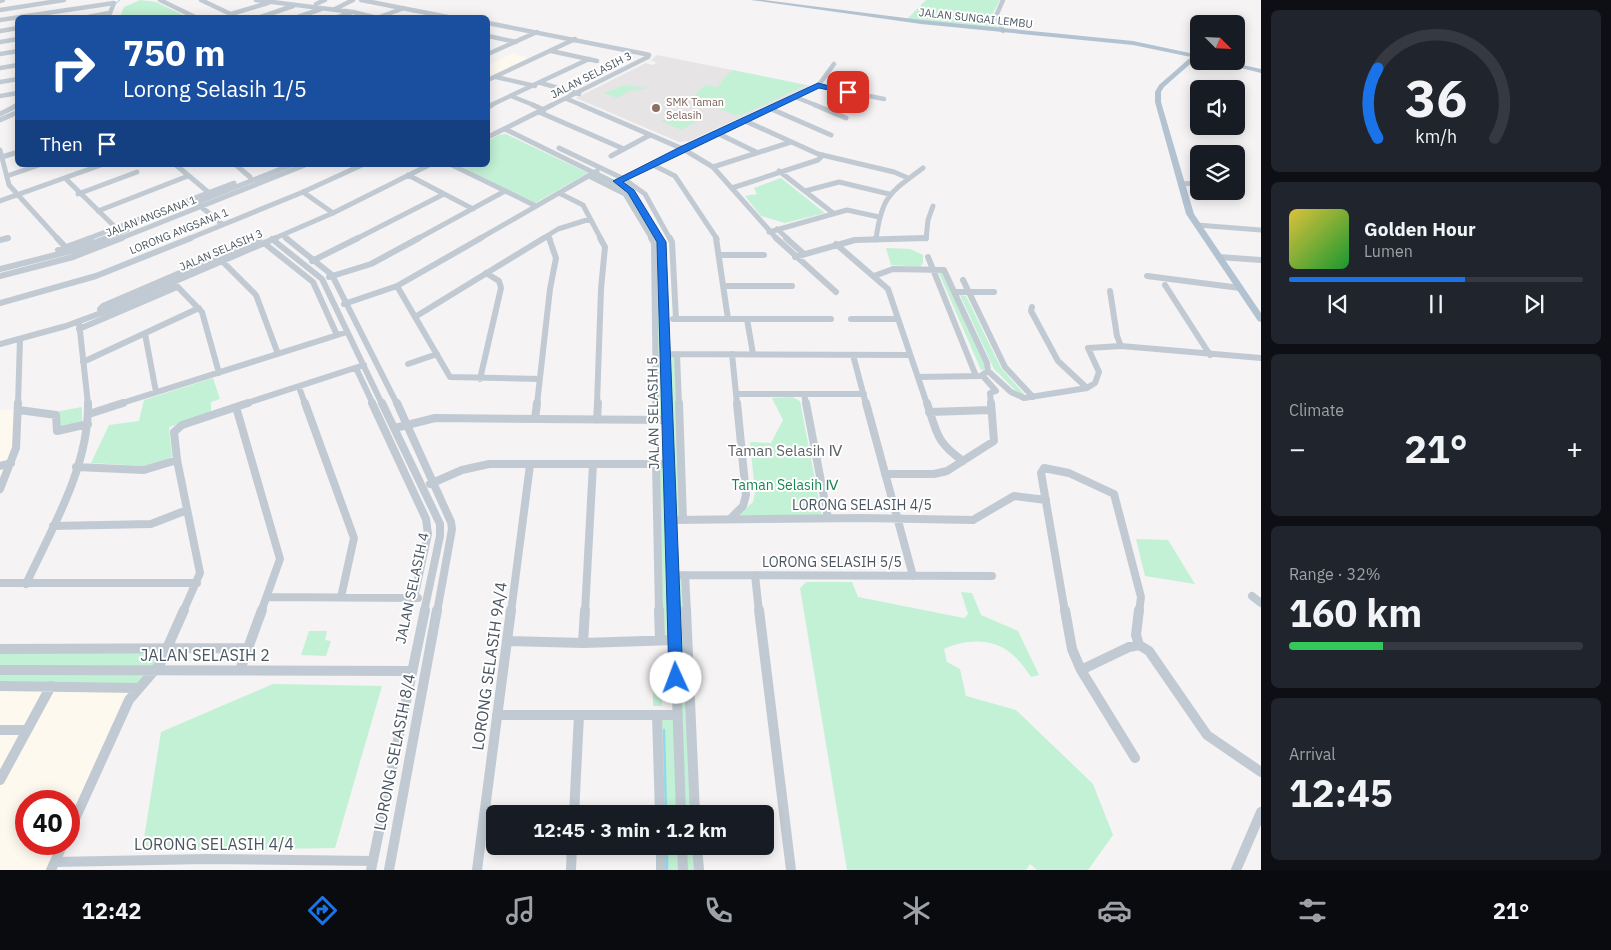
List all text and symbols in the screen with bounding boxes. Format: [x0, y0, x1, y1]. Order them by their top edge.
street label: JALAN SUNGAI LEMBU [918, 5, 1034, 31]
north arrow [1190, 15, 1245, 70]
map controls [1190, 15, 1245, 200]
text: 750 m [123, 30, 226, 76]
icon: right [40, 35, 105, 100]
street label: JALAN SELASIH 3 [548, 49, 634, 101]
text: 36 [1405, 64, 1467, 131]
pin [827, 71, 869, 113]
text: Lorong Selasih 1/5 [123, 74, 307, 103]
icon: arrive [834, 78, 862, 106]
button: sound [1190, 80, 1245, 135]
place label: SMK Taman Selasih [666, 95, 724, 122]
marker: SMK Taman Selasih [650, 102, 662, 114]
text: km/h [1415, 125, 1457, 148]
icon: arrive [93, 130, 121, 158]
text: Then [40, 132, 83, 156]
button: layers [1190, 145, 1245, 200]
street label: JALAN ANGSANA 1 [104, 192, 199, 240]
street label: LORONG ANGSANA 1 [127, 205, 231, 257]
text: Golden Hour [1364, 217, 1476, 241]
street label: JALAN SELASIH 3 [177, 226, 265, 274]
text: Lumen [1364, 241, 1413, 261]
icon: previous [1324, 290, 1352, 318]
icon: pause [1422, 290, 1450, 318]
icon: next [1520, 290, 1548, 318]
street label: JALAN SELASIH 5 [643, 356, 663, 470]
text: Climate [1289, 400, 1344, 420]
text: 21° [1404, 424, 1468, 473]
text: − [1289, 430, 1306, 467]
text: + [1566, 430, 1583, 467]
district label: Taman Selasih Ⅳ [728, 441, 843, 460]
park label: Taman Selasih Ⅳ [731, 476, 839, 494]
street label: LORONG SELASIH 4/5 [792, 496, 932, 514]
street label: JALAN SELASIH 4 [391, 531, 433, 645]
street label: LORONG SELASIH 5/5 [762, 553, 902, 571]
text: Range · 32% [1289, 564, 1381, 584]
street label: LORONG SELASIH 9A/4 [467, 580, 511, 752]
text: 160 km [1289, 588, 1422, 637]
street label: JALAN SELASIH 2 [140, 645, 270, 665]
position arrow [649, 651, 701, 703]
street label: LORONG SELASIH 8/4 [369, 672, 419, 832]
text: Arrival [1289, 744, 1336, 764]
text: 12:45 [1289, 768, 1393, 817]
speed limit sign: 40 [15, 790, 80, 855]
text: 12:45 · 3 min · 1.2 km [533, 818, 727, 842]
street label: LORONG SELASIH 4/4 [134, 834, 294, 854]
icon: directions [305, 893, 340, 928]
icon: music [503, 893, 538, 928]
icon: phone [701, 893, 736, 928]
icon: climate [899, 893, 934, 928]
icon: car [1097, 893, 1132, 928]
icon: filters [1295, 893, 1330, 928]
text: 12:42 [82, 896, 142, 925]
text: 21° [1493, 896, 1529, 925]

